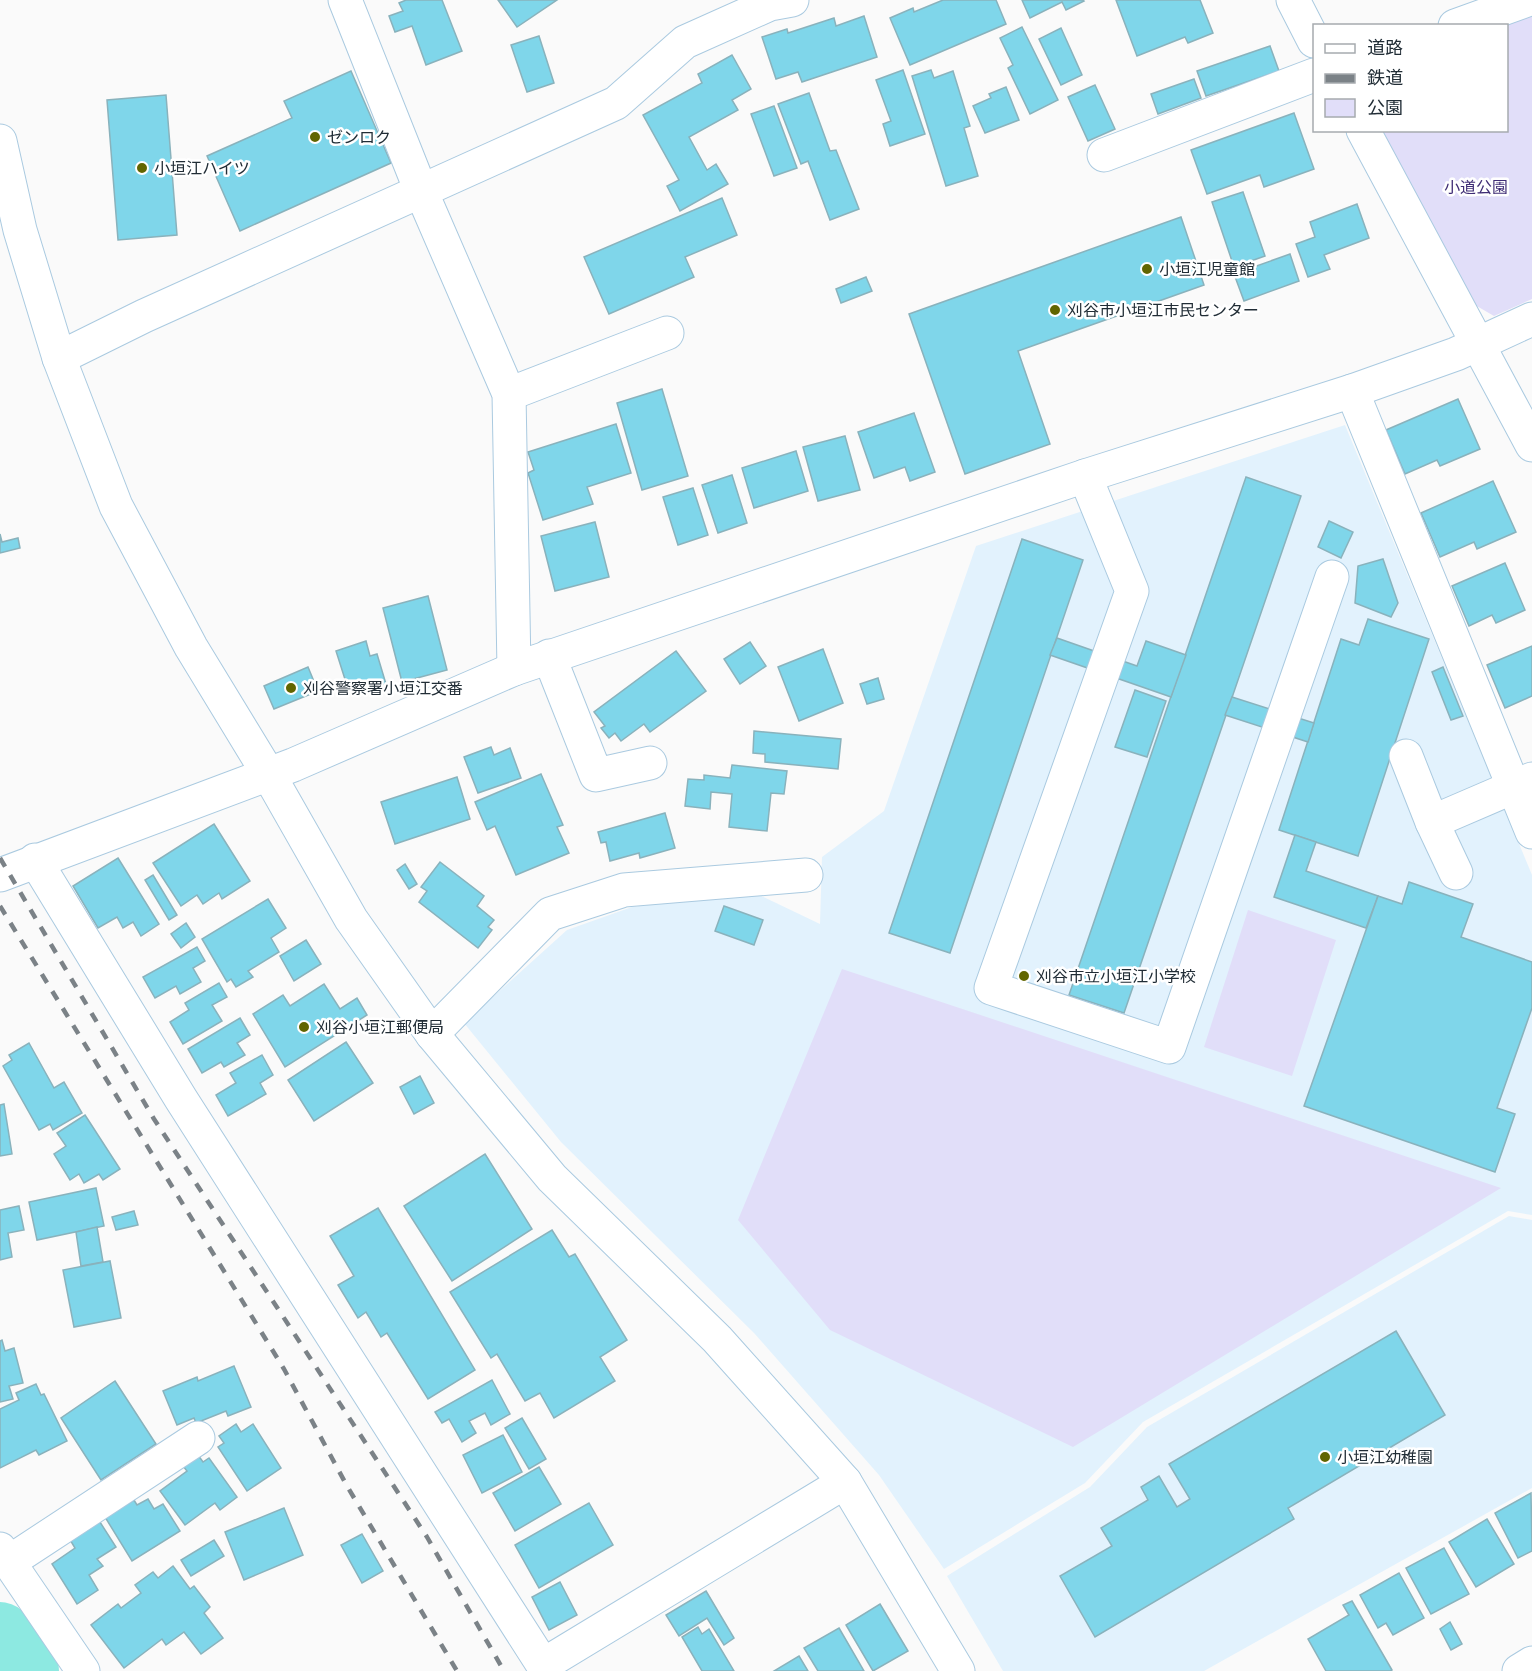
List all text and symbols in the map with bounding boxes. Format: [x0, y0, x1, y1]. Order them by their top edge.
legend [1313, 24, 1508, 132]
text: 道路 [1367, 37, 1403, 59]
text: 鉄道 [1367, 67, 1403, 89]
text: 公園 [1367, 97, 1403, 119]
place label: ゼンロク [327, 128, 391, 147]
marker: ゼンロク [308, 130, 322, 144]
place label: 小垣江ハイツ [154, 159, 250, 178]
marker: 小垣江ハイツ [135, 161, 149, 175]
park label: 小道公園 [1444, 178, 1508, 197]
place label: 小垣江児童館 [1159, 260, 1255, 279]
marker: 小垣江児童館 [1140, 262, 1154, 276]
place label: 刈谷市小垣江市民センター [1067, 301, 1259, 320]
marker: 刈谷市小垣江市民センター [1048, 303, 1062, 317]
place label: 刈谷警察署小垣江交番 [303, 679, 463, 698]
marker: 刈谷警察署小垣江交番 [284, 681, 298, 695]
place label: 刈谷市立小垣江小学校 [1036, 967, 1196, 986]
marker: 刈谷市立小垣江小学校 [1017, 969, 1031, 983]
place label: 刈谷小垣江郵便局 [316, 1018, 444, 1037]
marker: 刈谷小垣江郵便局 [297, 1020, 311, 1034]
place label: 小垣江幼稚園 [1337, 1448, 1433, 1467]
marker: 小垣江幼稚園 [1318, 1450, 1332, 1464]

